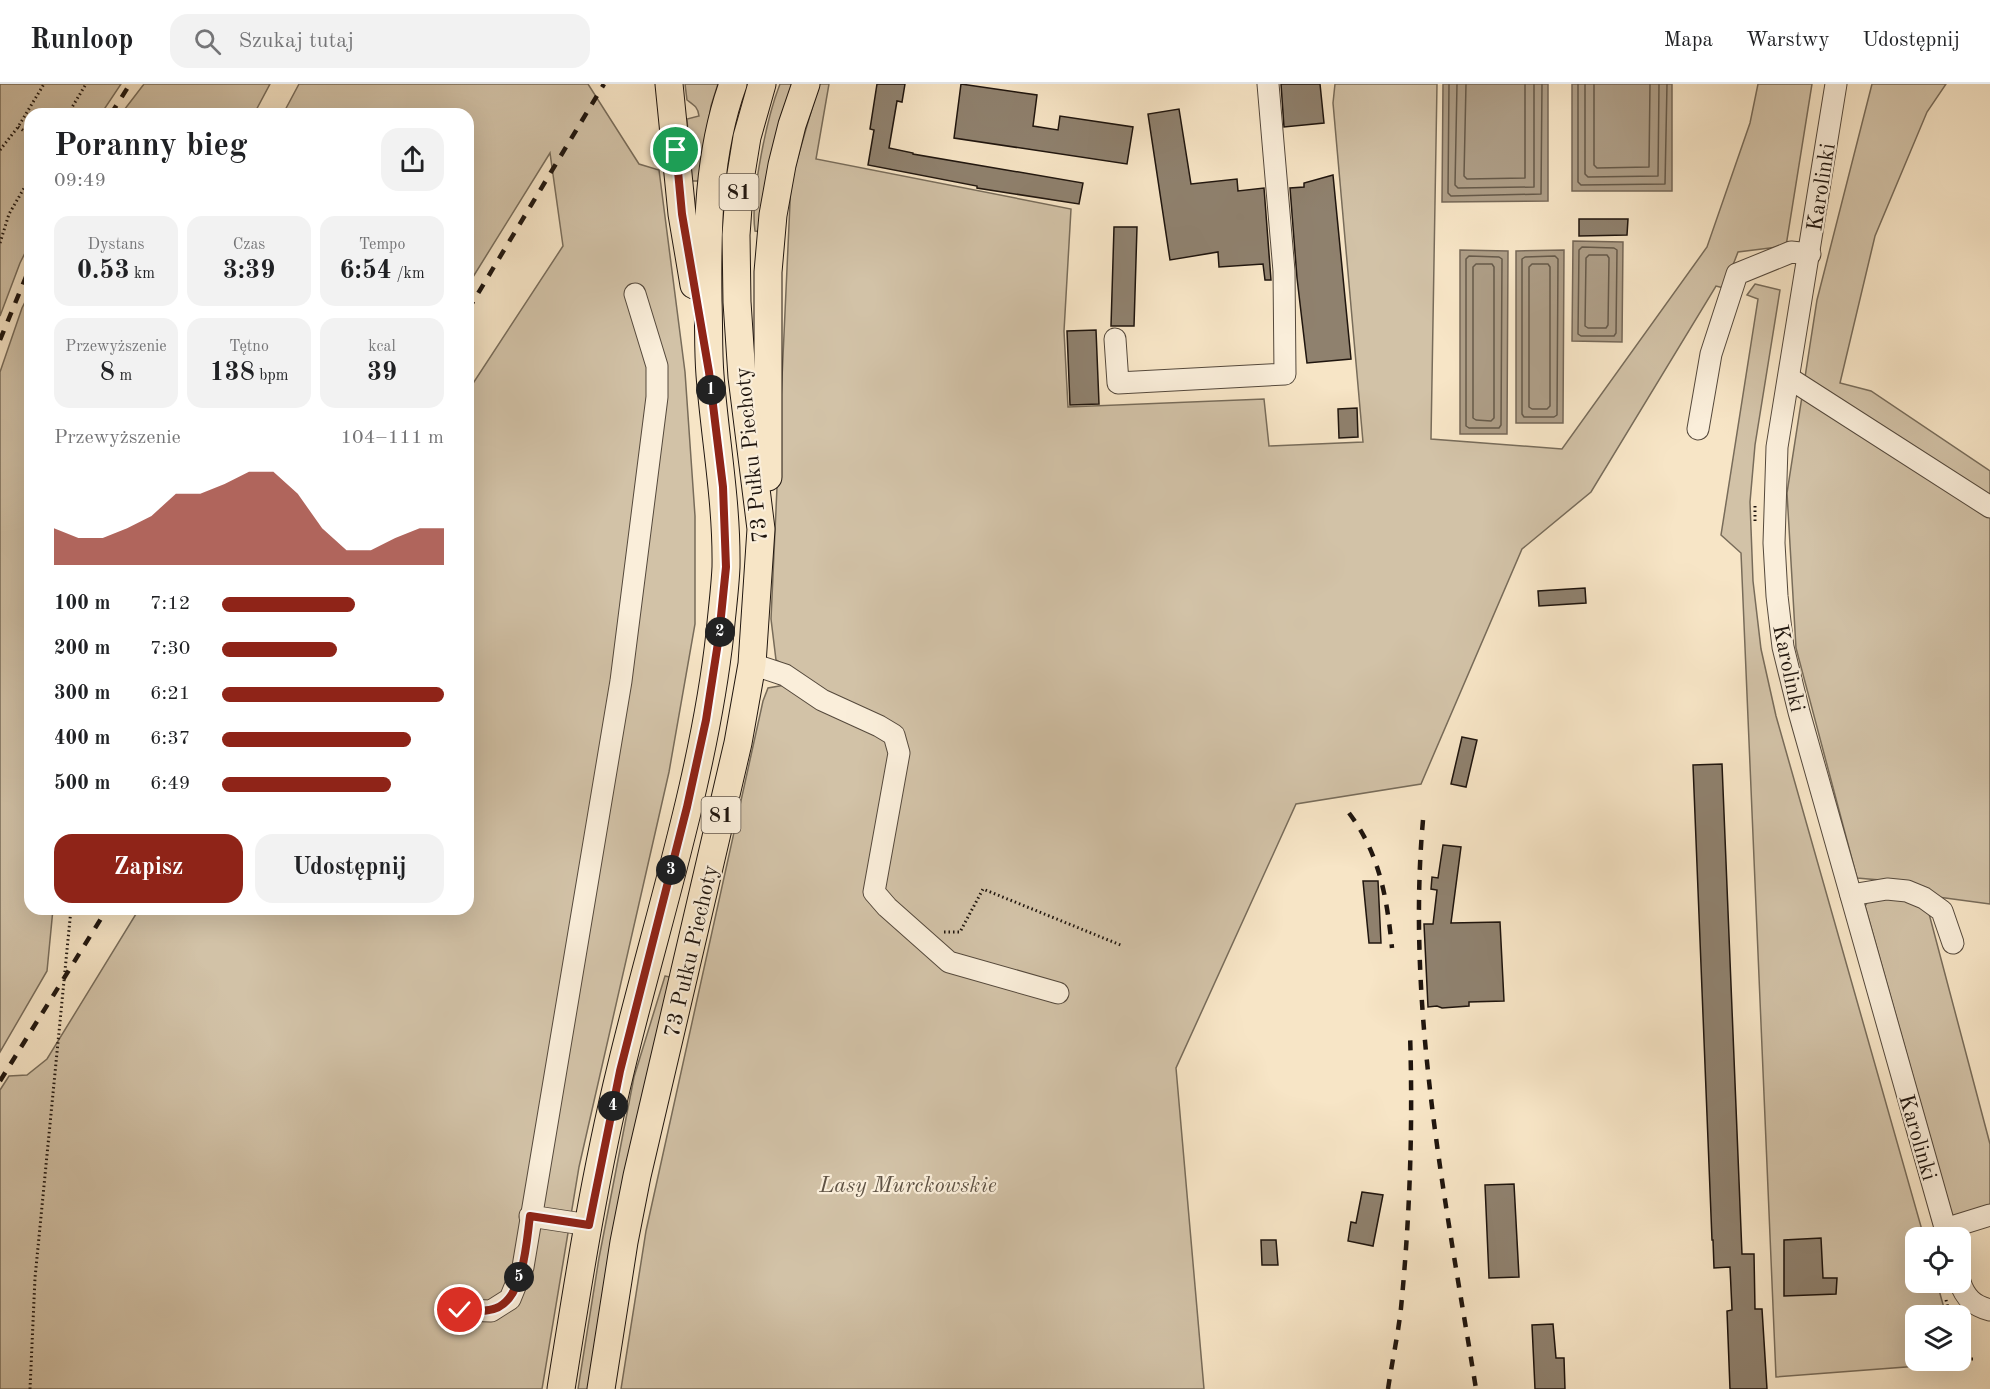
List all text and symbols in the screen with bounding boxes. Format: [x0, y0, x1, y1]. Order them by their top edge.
search box [170, 14, 590, 68]
icon: search [191, 25, 224, 58]
text: Runloop [30, 27, 134, 55]
text: Szukaj tutaj [239, 30, 354, 52]
text: Mapa [1664, 30, 1713, 51]
text: Warstwy [1746, 30, 1830, 51]
text: Udostępnij [1863, 30, 1960, 51]
pin [650, 124, 701, 175]
button: share [381, 128, 444, 191]
text: Poranny bieg [54, 130, 247, 163]
icon: arrive [659, 133, 692, 166]
street label: Karolinki [1804, 142, 1840, 233]
text: 09:49 [54, 171, 106, 191]
road number: 81 [720, 174, 758, 210]
text: Dystans [88, 237, 145, 253]
text: Czas [233, 237, 265, 253]
text: Tempo [359, 237, 405, 253]
text: 0.53 [77, 258, 130, 284]
text: 3:39 [223, 258, 275, 284]
text: 6:54 [339, 258, 392, 284]
text: km [130, 266, 155, 282]
text: /km [392, 266, 425, 282]
text: Przewyższenie [65, 339, 167, 355]
text: Tętno [229, 339, 269, 355]
text: kcal [368, 339, 396, 355]
text: 8 [100, 360, 115, 386]
text: 138 [210, 360, 255, 386]
text: 39 [367, 360, 397, 386]
street label: 73 Pułku Piechoty [732, 365, 772, 544]
text: m [115, 368, 132, 384]
text: bpm [255, 368, 288, 384]
pin: 1 [696, 375, 726, 405]
text: 1 [706, 382, 716, 398]
text: Przewyższenie [54, 428, 181, 448]
text: 104–111 m [341, 428, 444, 448]
text: 100 m [54, 594, 110, 614]
text: 7:12 [150, 594, 190, 614]
pin: 2 [705, 617, 735, 647]
street label: Karolinki [1768, 623, 1808, 714]
text: 2 [715, 624, 725, 640]
text: 200 m [54, 639, 110, 659]
text: 7:30 [150, 639, 190, 659]
text: 300 m [54, 684, 110, 704]
text: 6:21 [150, 684, 190, 704]
text: 400 m [54, 729, 110, 749]
text: 6:37 [150, 729, 190, 749]
text: 500 m [54, 774, 110, 794]
text: 6:49 [150, 774, 190, 794]
road number: 81 [702, 797, 740, 833]
button: Zapisz [54, 834, 243, 903]
button: Udostępnij [255, 834, 444, 903]
pin: 3 [656, 855, 686, 885]
street label: 73 Pułku Piechoty [657, 862, 723, 1040]
pin: 4 [598, 1091, 628, 1121]
street label: Karolinki [1894, 1092, 1940, 1183]
text: 4 [608, 1098, 618, 1114]
park label: Lasy Murckowskie [818, 1175, 997, 1197]
map controls [1905, 1227, 1971, 1371]
button: locate [1905, 1227, 1971, 1293]
pin: 5 [504, 1262, 534, 1292]
text: 5 [514, 1269, 524, 1285]
pin [434, 1284, 485, 1335]
icon: check [443, 1293, 476, 1326]
button: layers [1905, 1305, 1971, 1371]

